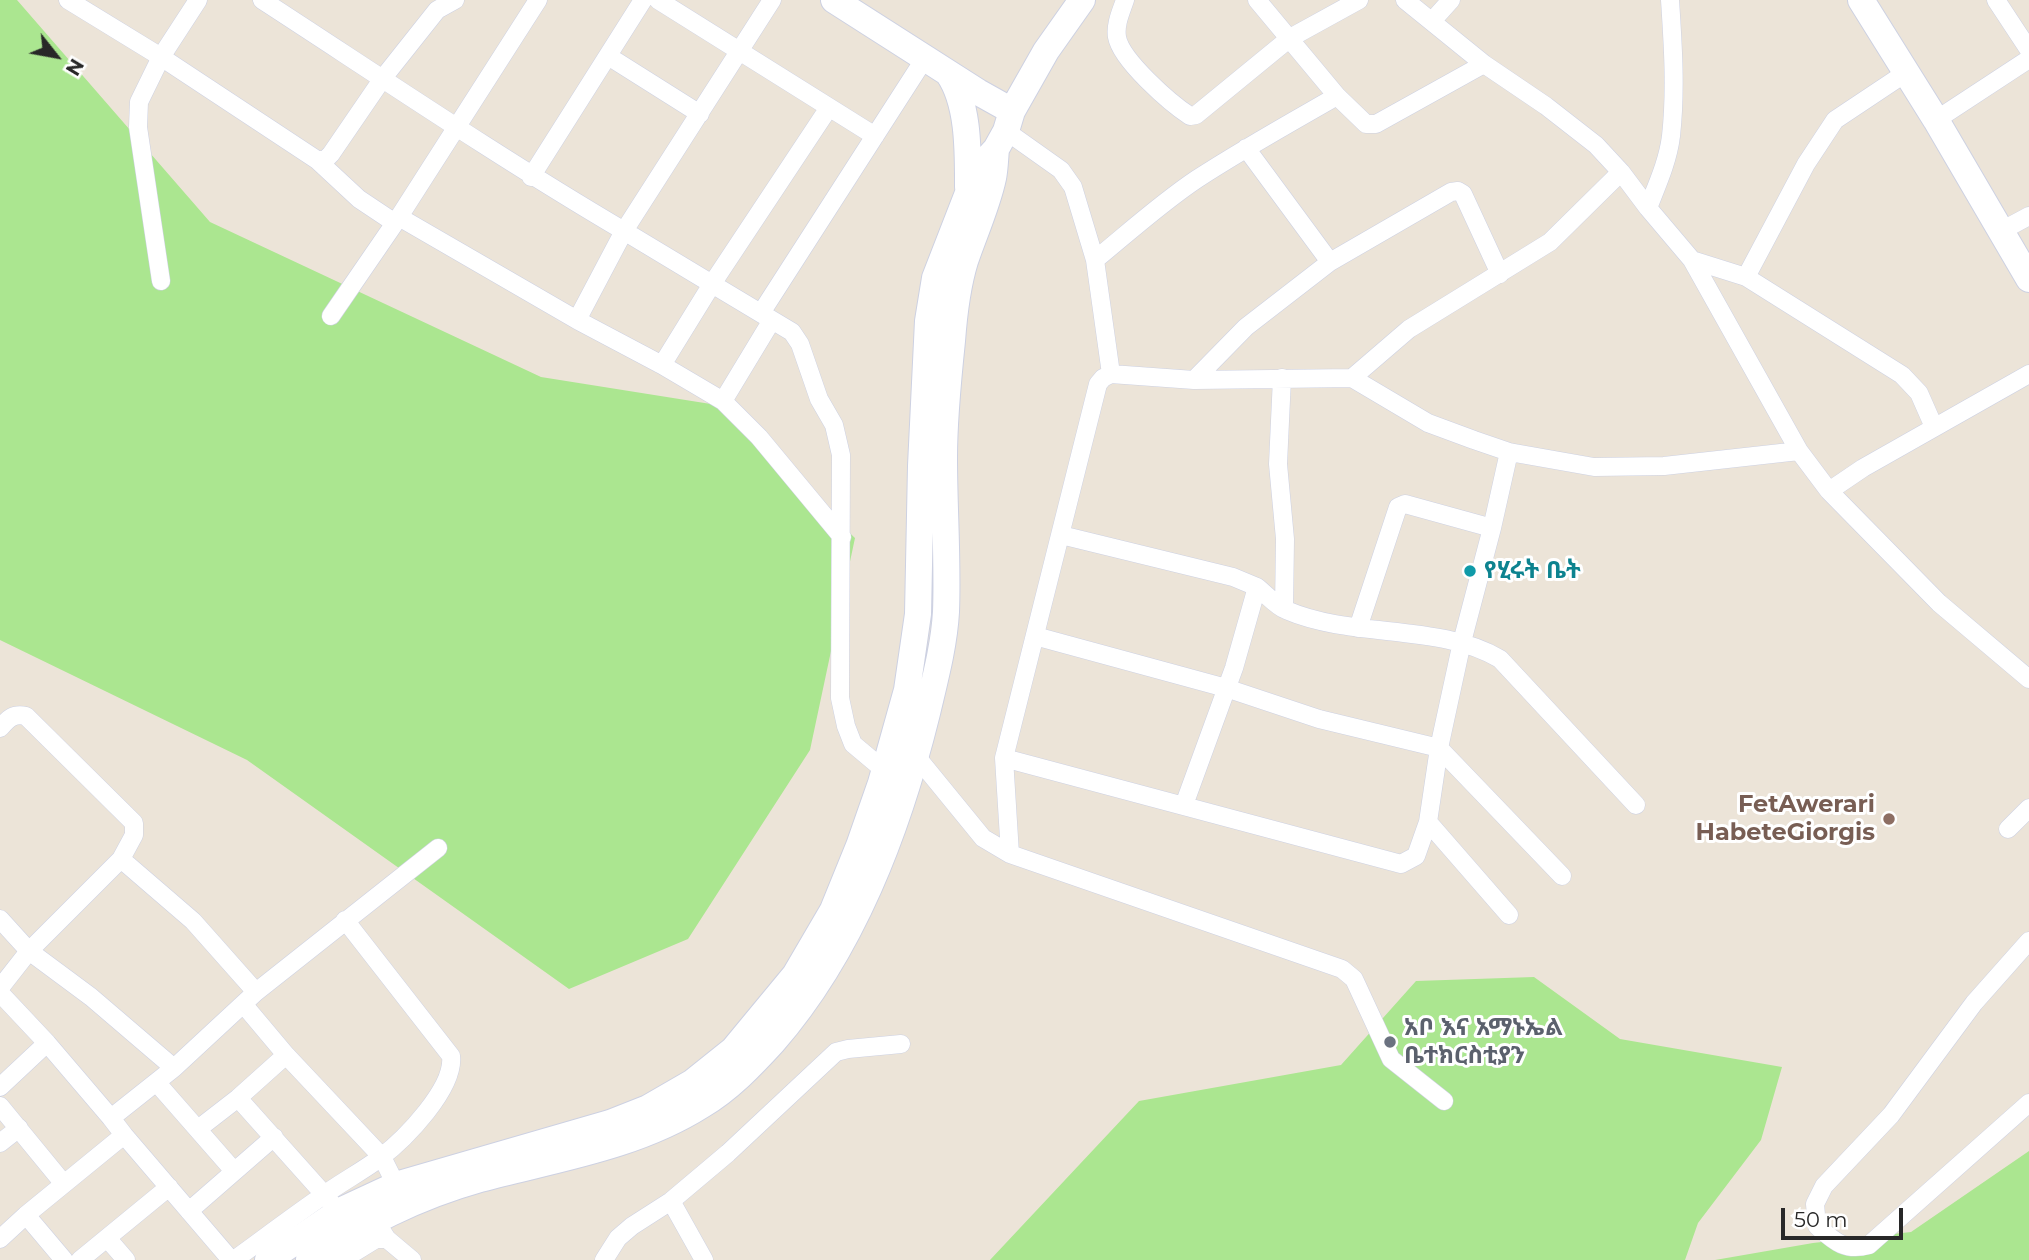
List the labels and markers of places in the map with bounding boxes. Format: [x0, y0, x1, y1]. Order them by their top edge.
place label: የሂሩት ቤት [1484, 557, 1581, 585]
marker: የሂሩት ቤት [1462, 563, 1478, 579]
place label: FetAwerari HabeteGiorgis [1696, 791, 1875, 847]
marker: FetAwerari HabeteGiorgis [1881, 811, 1897, 827]
place label: አቦ እና አማኑኤል ቤተክርስቲያን [1404, 1014, 1563, 1070]
marker: አቦ እና አማኑኤል ቤተክርስቲያን [1382, 1034, 1398, 1050]

